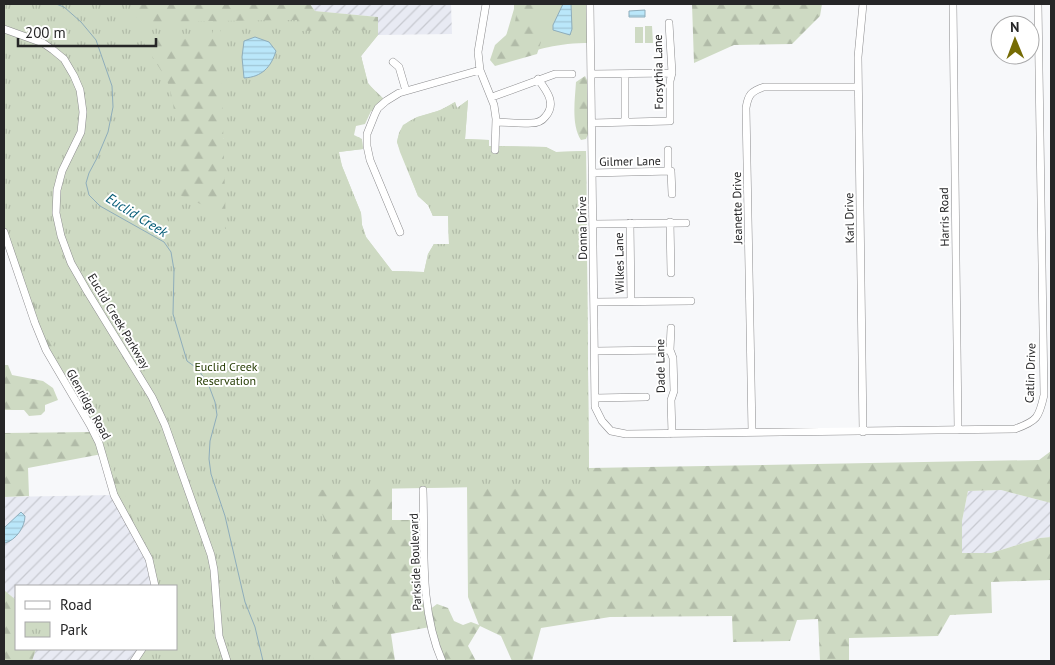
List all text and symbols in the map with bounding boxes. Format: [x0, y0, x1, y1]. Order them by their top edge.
scale bar [18, 15, 155, 47]
north arrow [990, 15, 1040, 65]
text: N [1010, 18, 1020, 36]
text: 200 m [25, 23, 66, 42]
street label: Forsythia Lane [650, 34, 666, 110]
street label: Gilmer Lane [599, 153, 661, 169]
street label: Jeanette Drive [729, 172, 745, 245]
street label: Harris Road [936, 187, 952, 247]
water label: Euclid Creek [103, 189, 172, 241]
street label: Karl Drive [841, 193, 857, 243]
street label: Donna Drive [574, 196, 590, 260]
street label: Wilkes Lane [611, 232, 627, 294]
street label: Euclid Creek Parkway [85, 271, 154, 372]
street label: Dade Lane [652, 339, 668, 393]
street label: Catlin Drive [1021, 343, 1039, 403]
park label: Euclid Creek Reservation [194, 359, 258, 388]
street label: Glenridge Road [63, 366, 115, 442]
street label: Parkside Boulevard [406, 513, 424, 611]
legend [15, 585, 178, 650]
text: Road [60, 595, 92, 614]
text: Park [60, 620, 88, 639]

